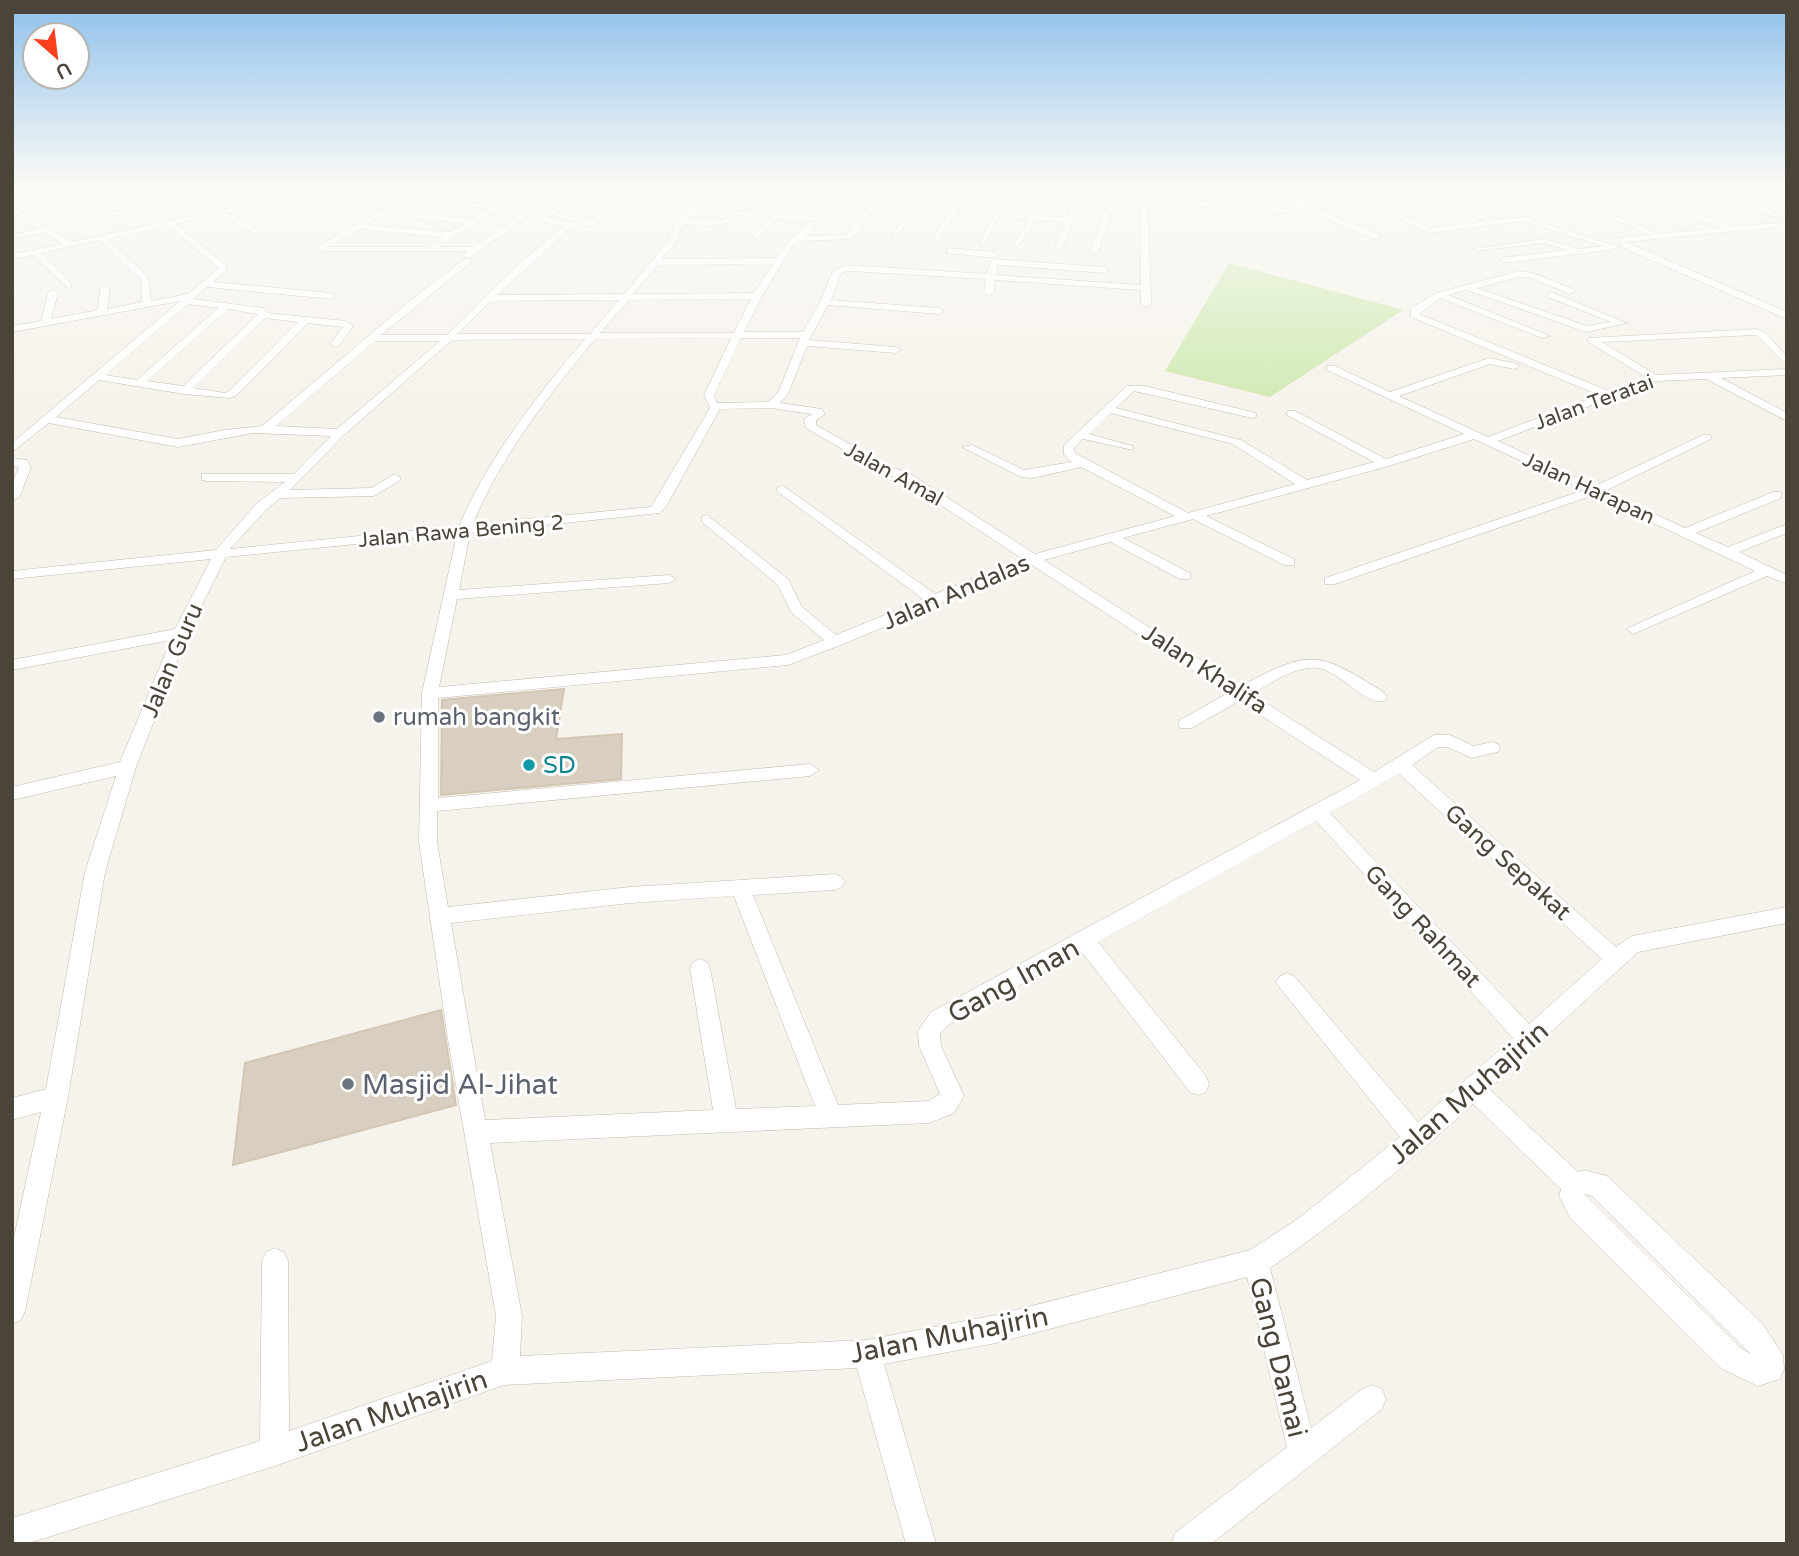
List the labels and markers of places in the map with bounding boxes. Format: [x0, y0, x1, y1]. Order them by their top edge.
place label: rumah bangkit [393, 703, 560, 732]
marker: rumah bangkit [371, 709, 387, 725]
place label: SD [543, 751, 576, 780]
marker: SD [521, 757, 537, 773]
place label: Masjid Al-Jihat [362, 1068, 558, 1102]
marker: Masjid Al-Jihat [340, 1076, 356, 1092]

